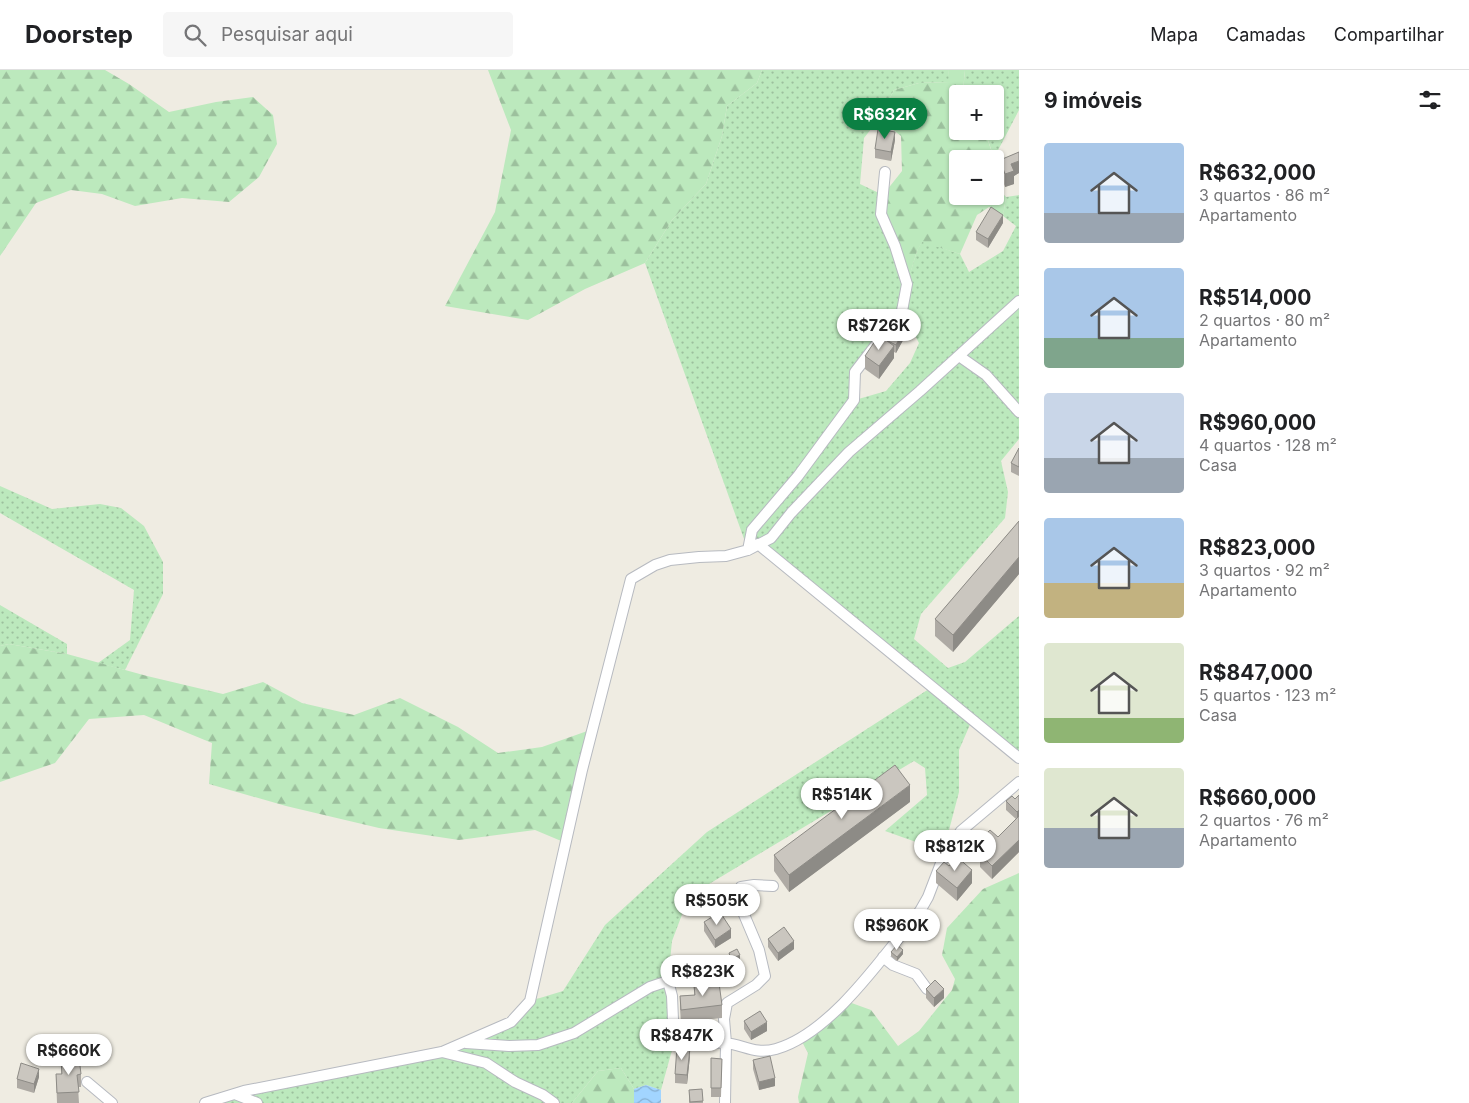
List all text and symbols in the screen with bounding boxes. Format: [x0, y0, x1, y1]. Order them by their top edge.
search box [163, 12, 513, 57]
text: Doorstep [25, 20, 133, 49]
icon: search [181, 21, 209, 49]
text: Pesquisar aqui [221, 23, 353, 46]
text: Mapa [1150, 24, 1198, 45]
text: Camadas [1226, 24, 1306, 45]
text: Compartilhar [1334, 24, 1444, 45]
map controls [949, 85, 1004, 205]
button: + [949, 85, 1004, 140]
icon: filters [1416, 86, 1444, 114]
text: 9 imóveis [1044, 88, 1142, 113]
pin: R$632K [844, 98, 926, 140]
text: R$632K [853, 104, 917, 124]
button: − [949, 150, 1004, 205]
text: R$632,000 [1199, 160, 1316, 185]
icon: home [1084, 163, 1144, 223]
text: 3 quartos · 86 m² [1199, 185, 1330, 205]
text: Apartamento [1199, 205, 1297, 225]
text: R$514,000 [1199, 285, 1311, 310]
icon: home [1084, 288, 1144, 348]
pin: R$726K [838, 308, 920, 351]
text: 2 quartos · 80 m² [1199, 310, 1330, 330]
text: R$726K [848, 315, 910, 335]
text: Apartamento [1199, 330, 1297, 350]
text: R$960,000 [1199, 410, 1316, 435]
icon: home [1084, 413, 1144, 473]
text: 4 quartos · 128 m² [1199, 435, 1337, 455]
text: Casa [1199, 455, 1237, 475]
text: R$823,000 [1199, 535, 1315, 560]
icon: home [1084, 538, 1144, 598]
text: 3 quartos · 92 m² [1199, 560, 1330, 580]
text: Apartamento [1199, 580, 1297, 600]
text: R$847,000 [1199, 660, 1313, 685]
icon: home [1084, 663, 1144, 723]
text: 5 quartos · 123 m² [1199, 685, 1336, 705]
text: Casa [1199, 705, 1237, 725]
pin: R$514K [801, 778, 883, 820]
text: R$514K [812, 784, 872, 804]
text: R$660,000 [1199, 785, 1316, 810]
icon: home [1084, 788, 1144, 848]
text: 2 quartos · 76 m² [1199, 810, 1329, 830]
pin: R$812K [914, 830, 996, 872]
text: Apartamento [1199, 830, 1297, 850]
text: R$812K [925, 836, 985, 856]
pin: R$505K [676, 884, 758, 926]
text: R$505K [685, 890, 749, 910]
pin: R$960K [856, 908, 938, 951]
text: R$960K [865, 915, 929, 935]
pin: R$823K [662, 954, 744, 997]
text: R$823K [671, 961, 735, 981]
pin: R$847K [641, 1018, 723, 1061]
text: R$847K [650, 1025, 714, 1045]
pin: R$660K [28, 1034, 110, 1076]
text: R$660K [37, 1040, 101, 1060]

